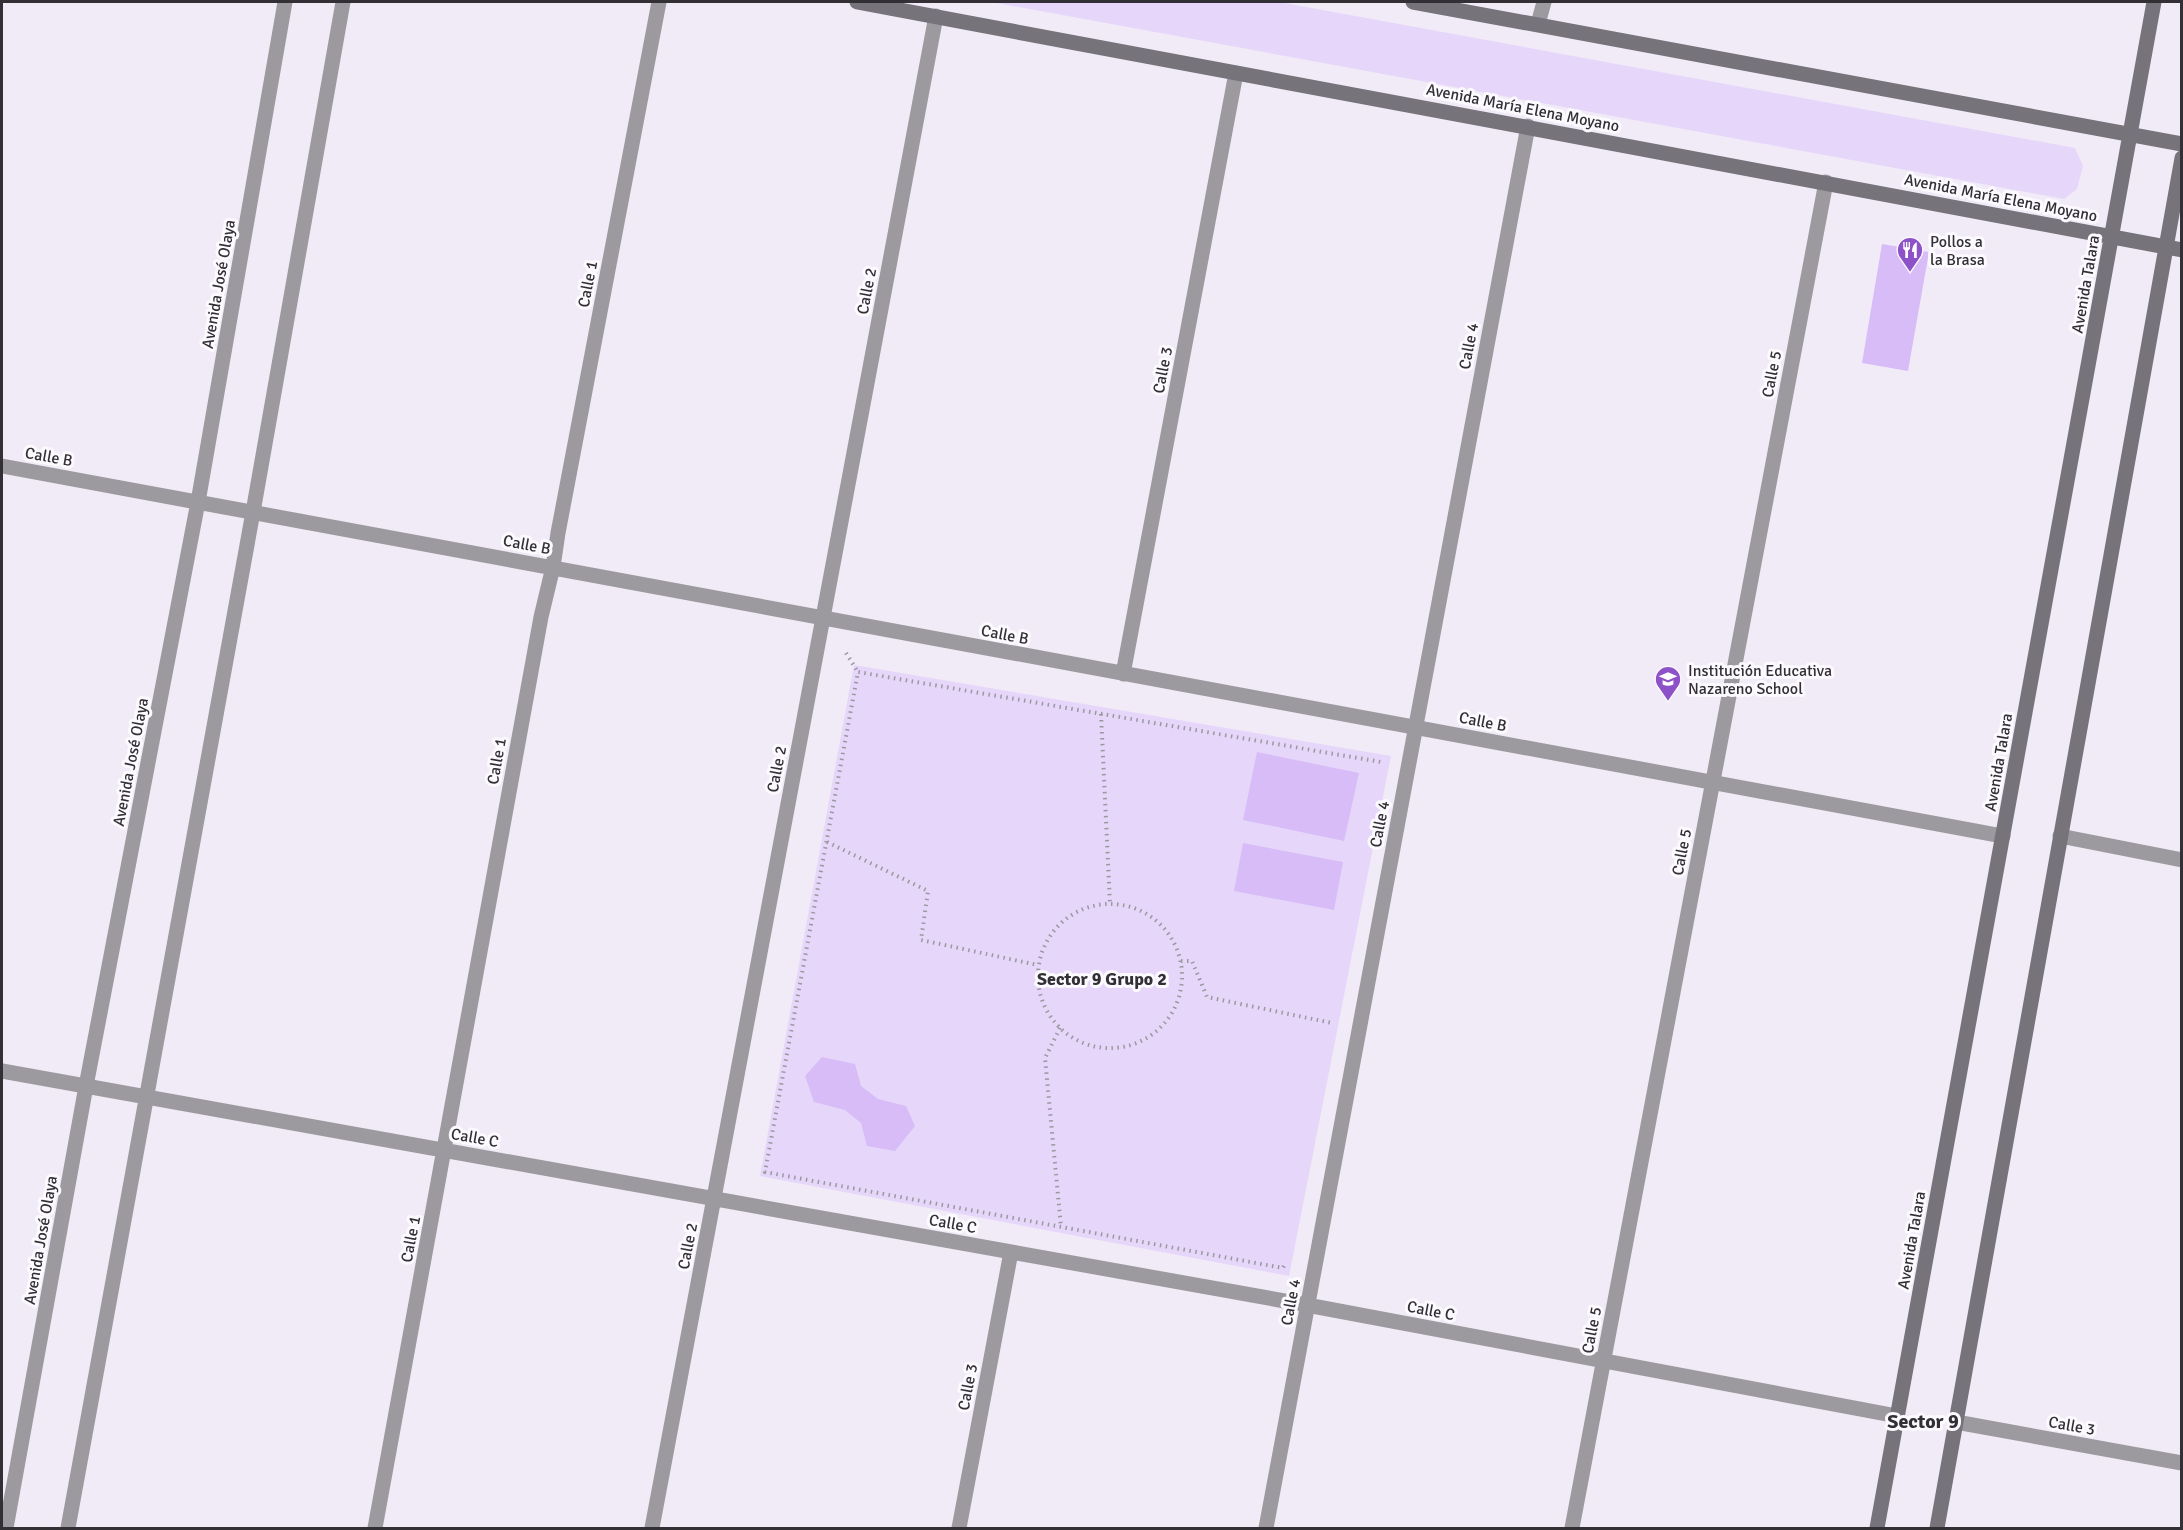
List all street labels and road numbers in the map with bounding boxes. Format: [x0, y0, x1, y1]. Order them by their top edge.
street label: Avenida María Elena Moyano [1425, 79, 1621, 137]
street label: Avenida María Elena Moyano [1903, 169, 2099, 227]
street label: Avenida José Olaya [198, 218, 240, 350]
street label: Avenida Talara [2068, 234, 2104, 335]
street label: Calle 1 [574, 259, 602, 309]
street label: Calle 2 [853, 266, 881, 316]
street label: Calle 4 [1455, 321, 1483, 371]
street label: Calle 3 [1149, 345, 1177, 395]
street label: Calle 5 [1758, 349, 1786, 399]
street label: Calle B [23, 443, 74, 471]
street label: Calle B [501, 531, 552, 559]
street label: Calle B [979, 621, 1030, 649]
street label: Avenida José Olaya [109, 696, 153, 828]
street label: Calle B [1457, 708, 1508, 736]
street label: Avenida Talara [1981, 712, 2017, 813]
street label: Calle 1 [483, 736, 511, 786]
street label: Calle 2 [763, 744, 791, 794]
street label: Calle 4 [1366, 799, 1394, 849]
street label: Calle 5 [1668, 827, 1696, 877]
street label: Calle C [449, 1124, 500, 1152]
street label: Avenida José Olaya [20, 1174, 62, 1306]
street label: Avenida Talara [1894, 1190, 1930, 1291]
street label: Calle C [927, 1210, 978, 1238]
street label: Calle 1 [397, 1214, 425, 1264]
street label: Calle 2 [674, 1221, 702, 1271]
street label: Calle 4 [1277, 1277, 1305, 1327]
street label: Calle C [1405, 1297, 1457, 1325]
street label: Calle 5 [1578, 1305, 1606, 1355]
street label: Calle 3 [954, 1362, 982, 1412]
street label: Calle 3 [2047, 1412, 2097, 1440]

